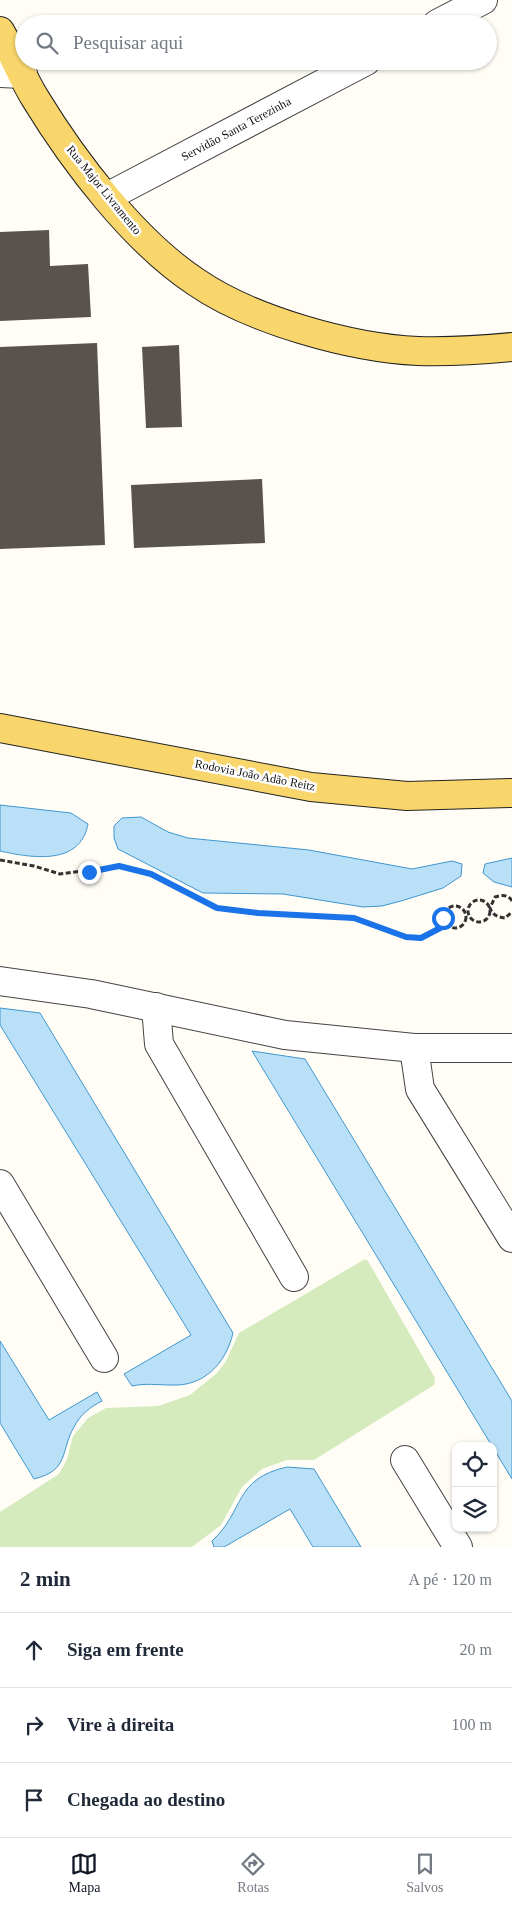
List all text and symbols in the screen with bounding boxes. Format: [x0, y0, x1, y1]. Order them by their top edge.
search box [15, 15, 497, 70]
icon: search [33, 29, 61, 57]
text: Pesquisar aqui [73, 32, 183, 53]
street label: Servidão Santa Terezinha [179, 94, 294, 164]
street label: Rua Major Livramento [64, 143, 144, 237]
street label: Rodovia João Adão Reitz [194, 756, 316, 794]
route end [78, 861, 101, 884]
route start [432, 907, 455, 930]
map controls [452, 1442, 497, 1532]
button: locate [452, 1442, 497, 1487]
button: layers [452, 1487, 497, 1532]
text: 2 min [20, 1567, 71, 1591]
text: A pé · 120 m [408, 1571, 492, 1588]
icon: ahead [20, 1636, 48, 1664]
text: Siga em frente [67, 1639, 184, 1660]
text: 20 m [460, 1641, 492, 1658]
icon: right [20, 1711, 48, 1739]
text: Vire à direita [67, 1714, 174, 1735]
text: 100 m [452, 1716, 492, 1733]
icon: arrive [20, 1786, 48, 1814]
text: Chegada ao destino [67, 1789, 225, 1810]
tab: Mapa [68, 1850, 100, 1896]
tab: Rotas [237, 1850, 269, 1896]
tab: Salvos [406, 1850, 444, 1896]

